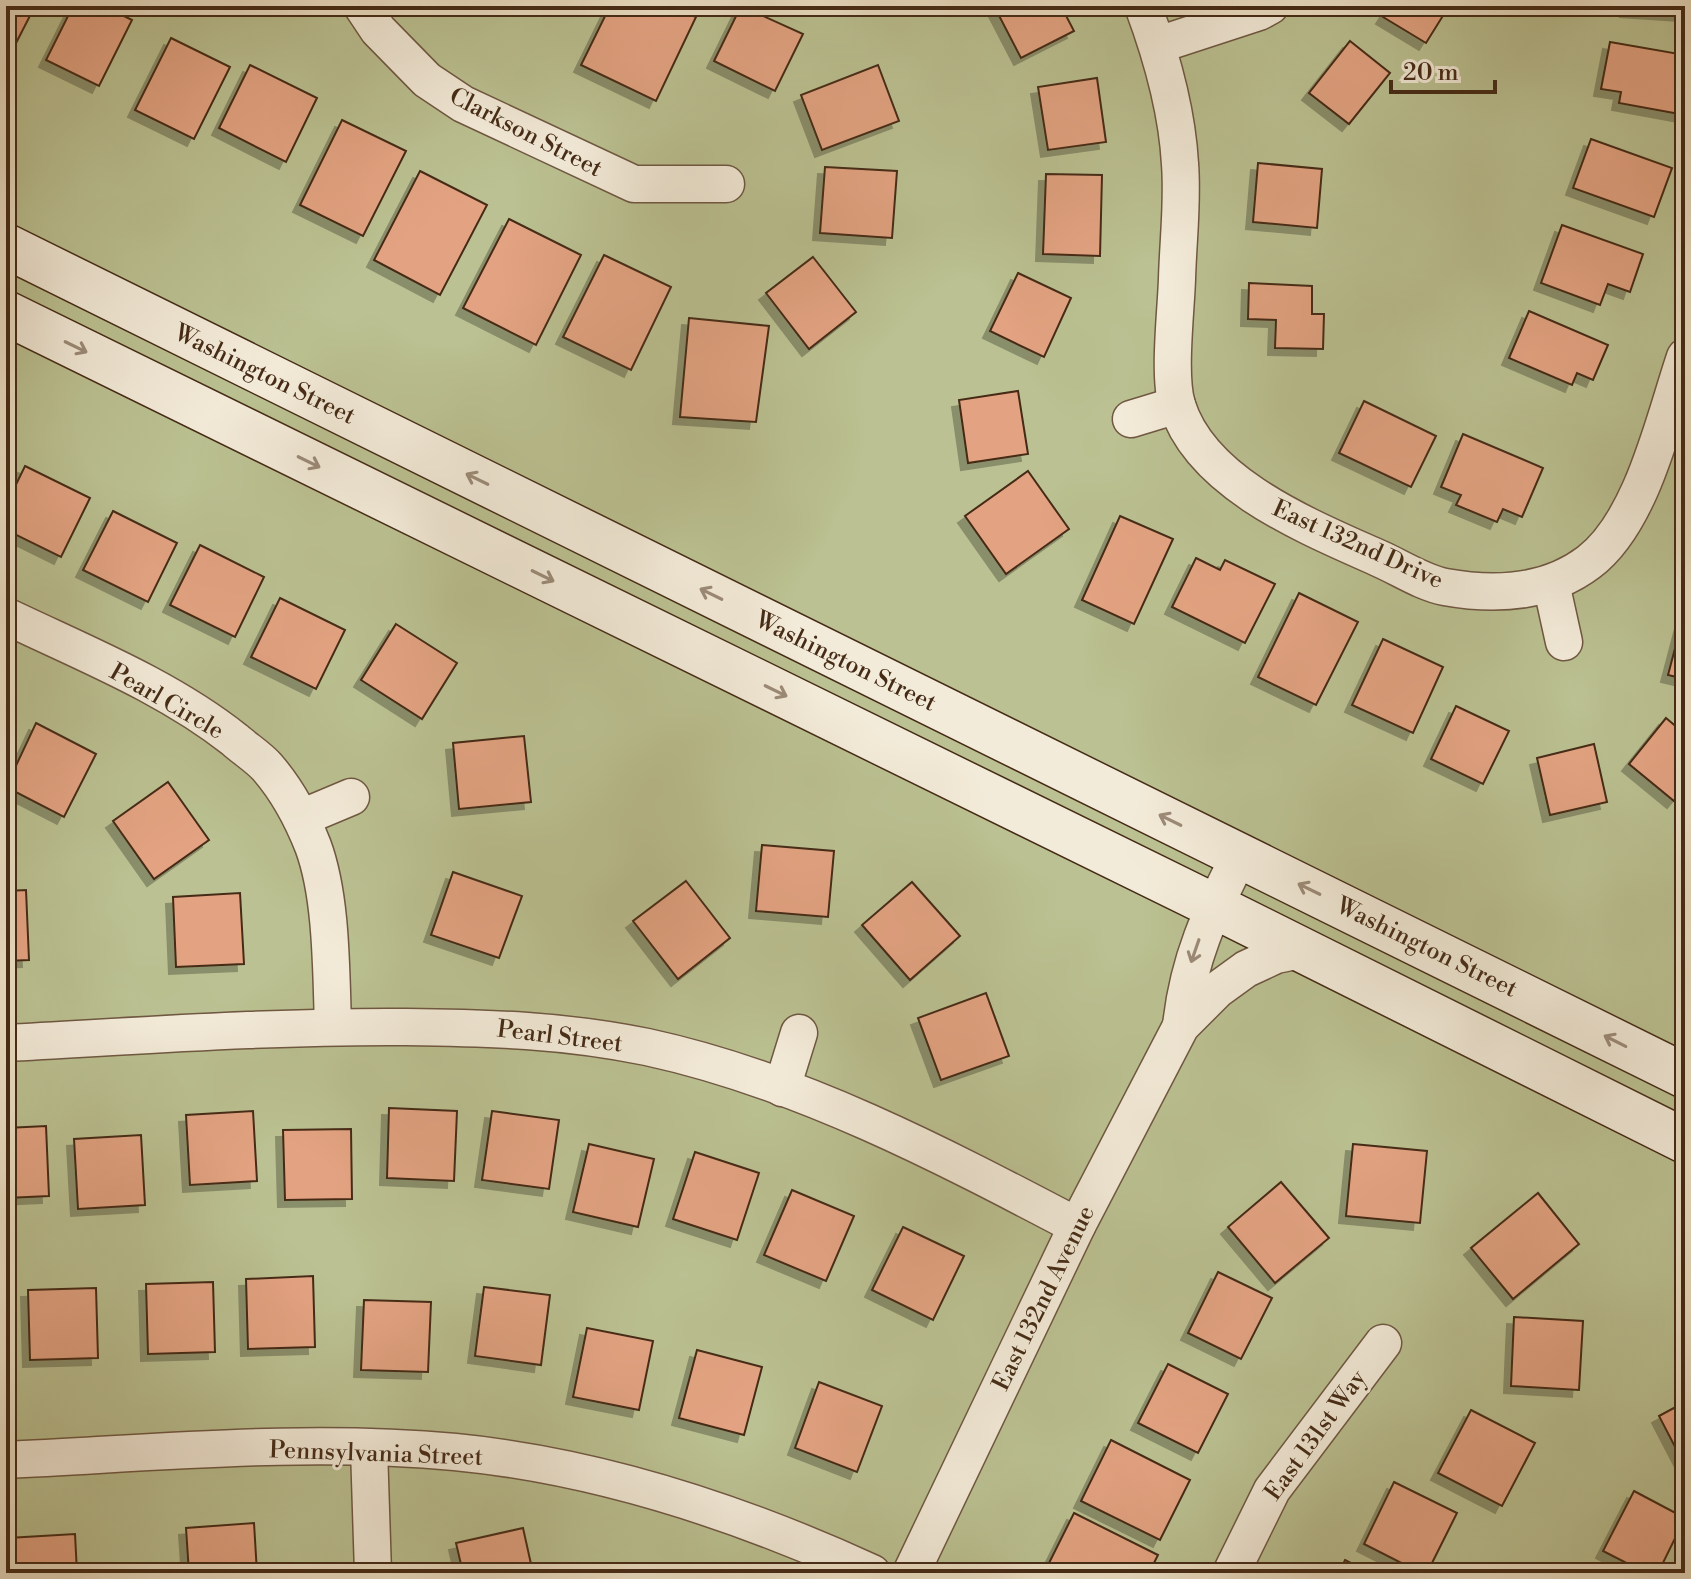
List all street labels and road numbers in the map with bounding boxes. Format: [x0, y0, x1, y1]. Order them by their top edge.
street label: Clarkson Street [444, 81, 608, 185]
street label: Washington Street [168, 318, 361, 432]
street label: East 132nd Drive [1267, 494, 1448, 596]
street label: Washington Street [749, 605, 942, 719]
street label: Pearl Circle [104, 657, 229, 747]
street label: Washington Street [1330, 891, 1523, 1005]
street label: Pearl Street [495, 1014, 625, 1060]
street label: East 132nd Avenue [986, 1201, 1102, 1396]
street label: East 131st Way [1258, 1364, 1373, 1507]
street label: Pennsylvania Street [268, 1435, 484, 1473]

